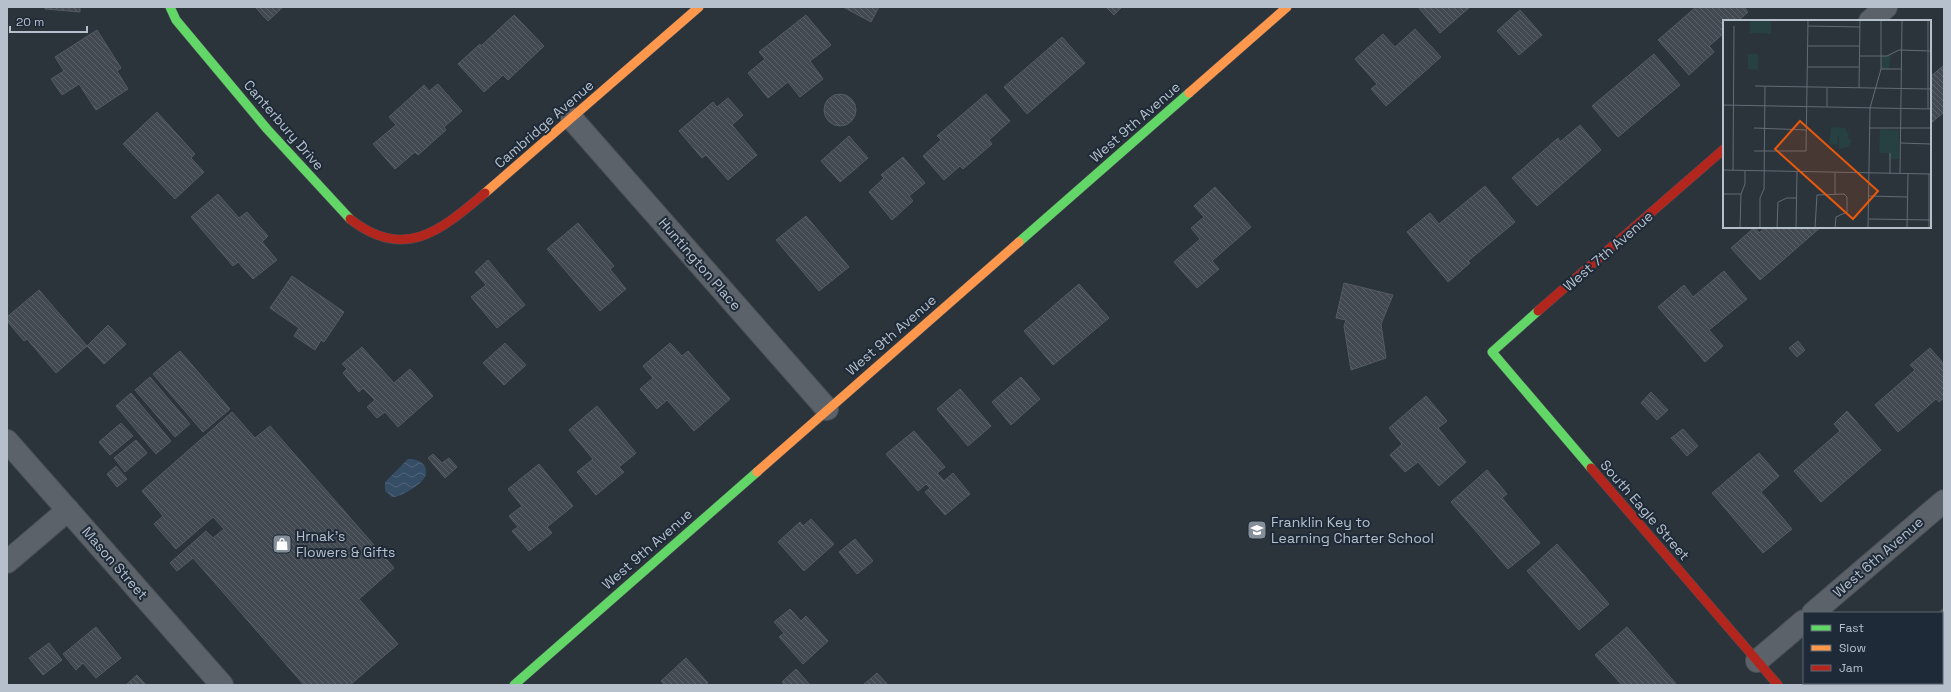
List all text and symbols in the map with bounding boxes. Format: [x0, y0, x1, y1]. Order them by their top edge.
scale bar [10, 8, 87, 34]
text: 20 m [16, 14, 44, 30]
inset map [1723, 20, 1931, 228]
street label: Canterbury Drive [240, 76, 328, 174]
street label: Cambridge Avenue [491, 76, 597, 172]
street label: West 9th Avenue [1086, 78, 1184, 166]
street label: West 7th Avenue [1559, 207, 1657, 295]
street label: Huntington Place [655, 214, 745, 314]
street label: West 9th Avenue [842, 291, 940, 379]
street label: South Eagle Street [1596, 456, 1694, 564]
street label: West 9th Avenue [598, 505, 696, 593]
place label: Franklin Key to Learning Charter School [1271, 513, 1434, 547]
street label: West 6th Avenue [1829, 513, 1927, 601]
school or university icon: Franklin Key to Learning Charter School [1246, 519, 1268, 541]
street label: Mason Street [78, 523, 152, 603]
place label: Hrnak's Flowers & Gifts [296, 527, 395, 561]
shop icon: Hrnak's Flowers & Gifts [271, 533, 293, 555]
legend [1803, 612, 1943, 684]
text: Fast [1839, 620, 1864, 636]
text: Slow [1839, 640, 1866, 656]
text: Jam [1839, 660, 1863, 676]

